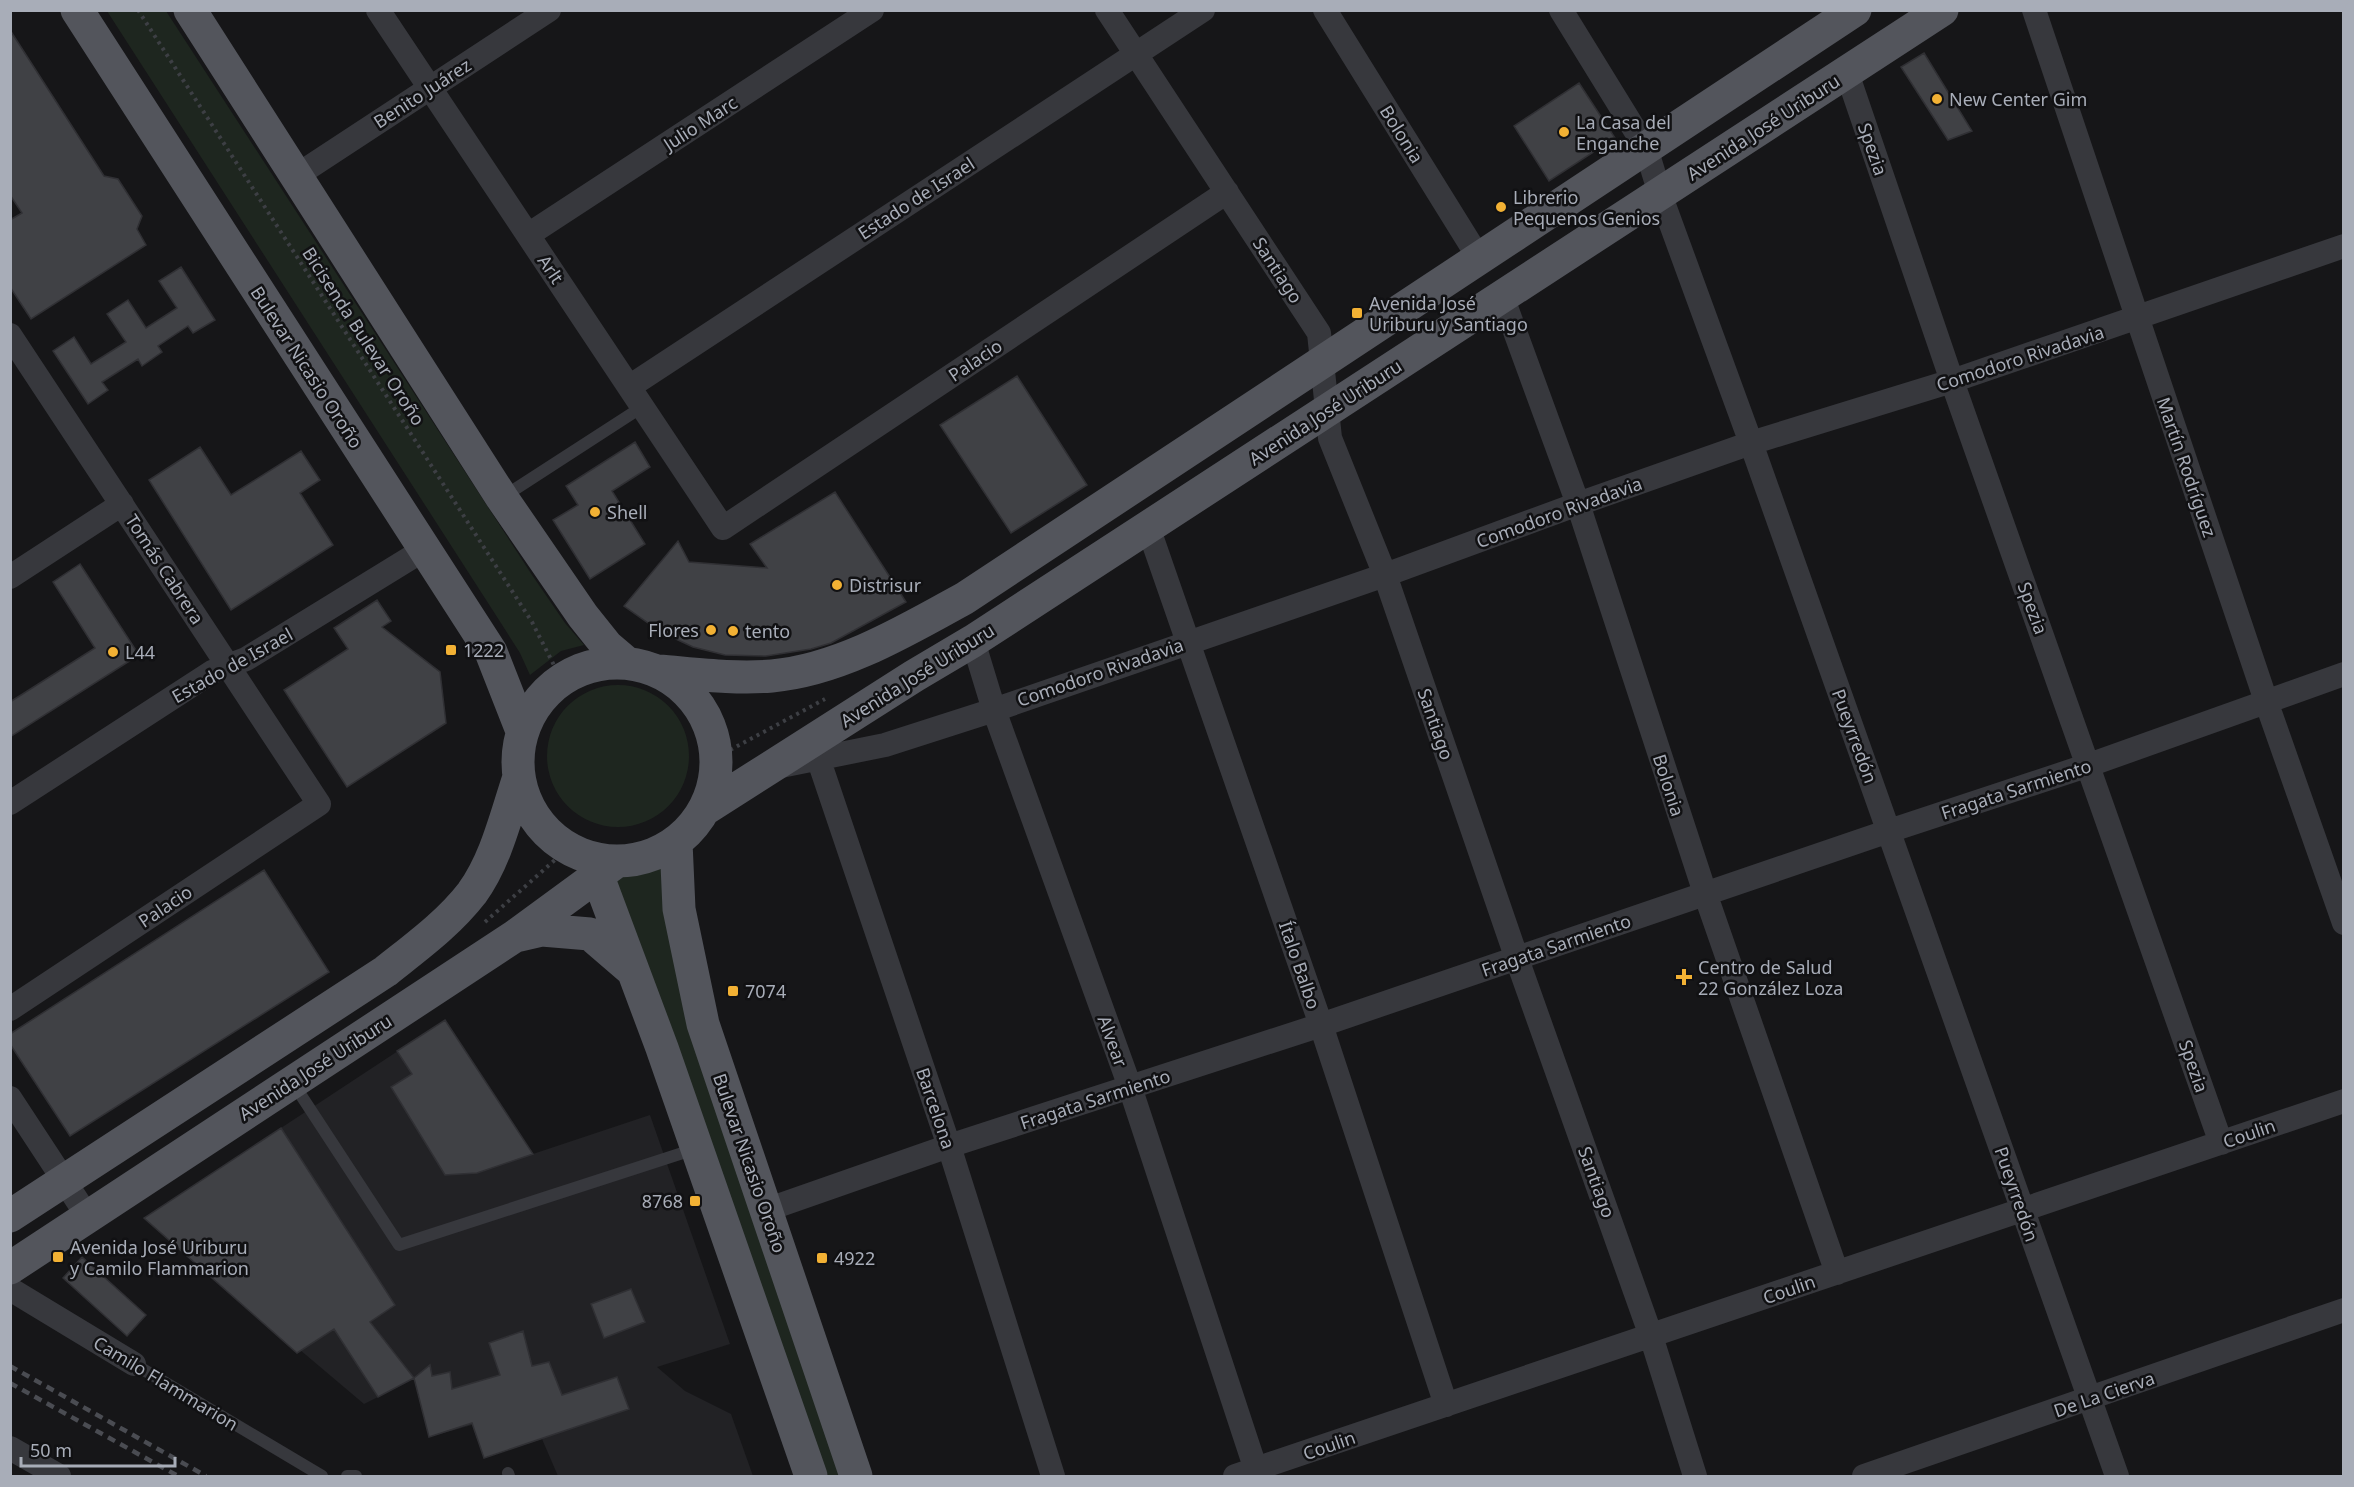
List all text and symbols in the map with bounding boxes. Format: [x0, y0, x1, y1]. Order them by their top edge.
street label: Benito Juárez [369, 53, 475, 133]
street label: Avenida José Uriburu [1682, 69, 1844, 185]
place label: New Center Gim [1949, 87, 2087, 111]
street label: Julio Marc [657, 90, 742, 157]
marker: New Center Gim [1930, 92, 1944, 106]
street label: Bolonia [1375, 101, 1429, 167]
place label: La Casa del Enganche [1576, 110, 1671, 155]
street label: Spezia [1853, 119, 1893, 179]
marker: La Casa del Enganche [1557, 125, 1571, 139]
street label: Estado de Israel [853, 151, 979, 245]
place label: Librerio Pequenos Genios [1513, 185, 1660, 230]
marker: Librerio Pequenos Genios [1494, 200, 1508, 214]
street label: Santiago [1248, 232, 1308, 308]
street label: Bicisenda Bulevar Oroño [297, 242, 431, 430]
street label: Arlt [533, 250, 570, 289]
street label: Bulevar Nicasio Oroño [246, 281, 368, 453]
place label: Avenida José Uriburu y Santiago [1369, 291, 1528, 336]
marker: Avenida José Uriburu y Santiago [1350, 306, 1364, 320]
street label: Comodoro Rivadavia [1933, 320, 2107, 396]
street label: Palacio [943, 333, 1007, 387]
street label: Avenida José Uriburu [1244, 354, 1406, 470]
street label: Martín Rodríguez [2152, 394, 2222, 540]
street label: Comodoro Rivadavia [1473, 471, 1645, 553]
place label: Shell [607, 500, 647, 524]
marker: Shell [588, 505, 602, 519]
street label: Tomás Cabrera [120, 509, 210, 629]
place label: Distrisur [849, 573, 922, 597]
marker: Distrisur [830, 578, 844, 592]
street label: Spezia [2012, 578, 2054, 638]
place label: Flores [648, 618, 699, 642]
street label: Avenida José Uriburu [835, 618, 999, 732]
place label: tento [745, 619, 790, 643]
street label: Estado de Israel [167, 622, 297, 708]
marker: Flores [704, 623, 718, 637]
marker: tento [726, 624, 740, 638]
street label: Comodoro Rivadavia [1013, 632, 1187, 712]
place label: 1222 [463, 638, 504, 662]
place label: L44 [125, 640, 155, 664]
marker: 1222 [444, 643, 458, 657]
marker: L44 [106, 645, 120, 659]
street label: Santiago [1413, 685, 1459, 763]
street label: Pueyrredón [1827, 686, 1883, 786]
street label: Bolonia [1648, 751, 1690, 819]
street label: Fragata Sarmiento [1938, 753, 2094, 825]
street label: Palacio [133, 879, 197, 933]
street label: Fragata Sarmiento [1478, 908, 1634, 982]
street label: Ítalo Balbo [1274, 918, 1326, 1012]
place label: Centro de Salud 22 González Loza [1698, 955, 1843, 1000]
marker: Centro de Salud 22 González Loza [1675, 968, 1693, 986]
place label: 7074 [745, 979, 786, 1003]
marker: 7074 [726, 984, 740, 998]
street label: Avenida José Uriburu [234, 1009, 396, 1125]
street label: Alvear [1093, 1012, 1134, 1071]
street label: Spezia [2174, 1036, 2214, 1096]
street label: Fragata Sarmiento [1017, 1063, 1173, 1135]
street label: Barcelona [911, 1064, 961, 1152]
street label: Bulevar Nicasio Oroño [708, 1070, 792, 1256]
street label: Coulin [2220, 1113, 2278, 1153]
street label: Santiago [1573, 1143, 1621, 1221]
street label: Pueyrredón [1990, 1143, 2044, 1245]
place label: 8768 [642, 1189, 683, 1213]
marker: 8768 [688, 1194, 702, 1208]
place label: Avenida José Uriburu y Camilo Flammarion [70, 1235, 249, 1280]
place label: 4922 [834, 1246, 875, 1270]
marker: Avenida José Uriburu y Camilo Flammarion [51, 1250, 65, 1264]
marker: 4922 [815, 1251, 829, 1265]
street label: Coulin [1760, 1269, 1818, 1309]
street label: Camilo Flammarion [89, 1330, 243, 1436]
street label: De La Cierva [2050, 1366, 2158, 1422]
street label: Coulin [1300, 1425, 1358, 1465]
scale bar [21, 1430, 176, 1468]
text: 50 m [30, 1438, 72, 1462]

